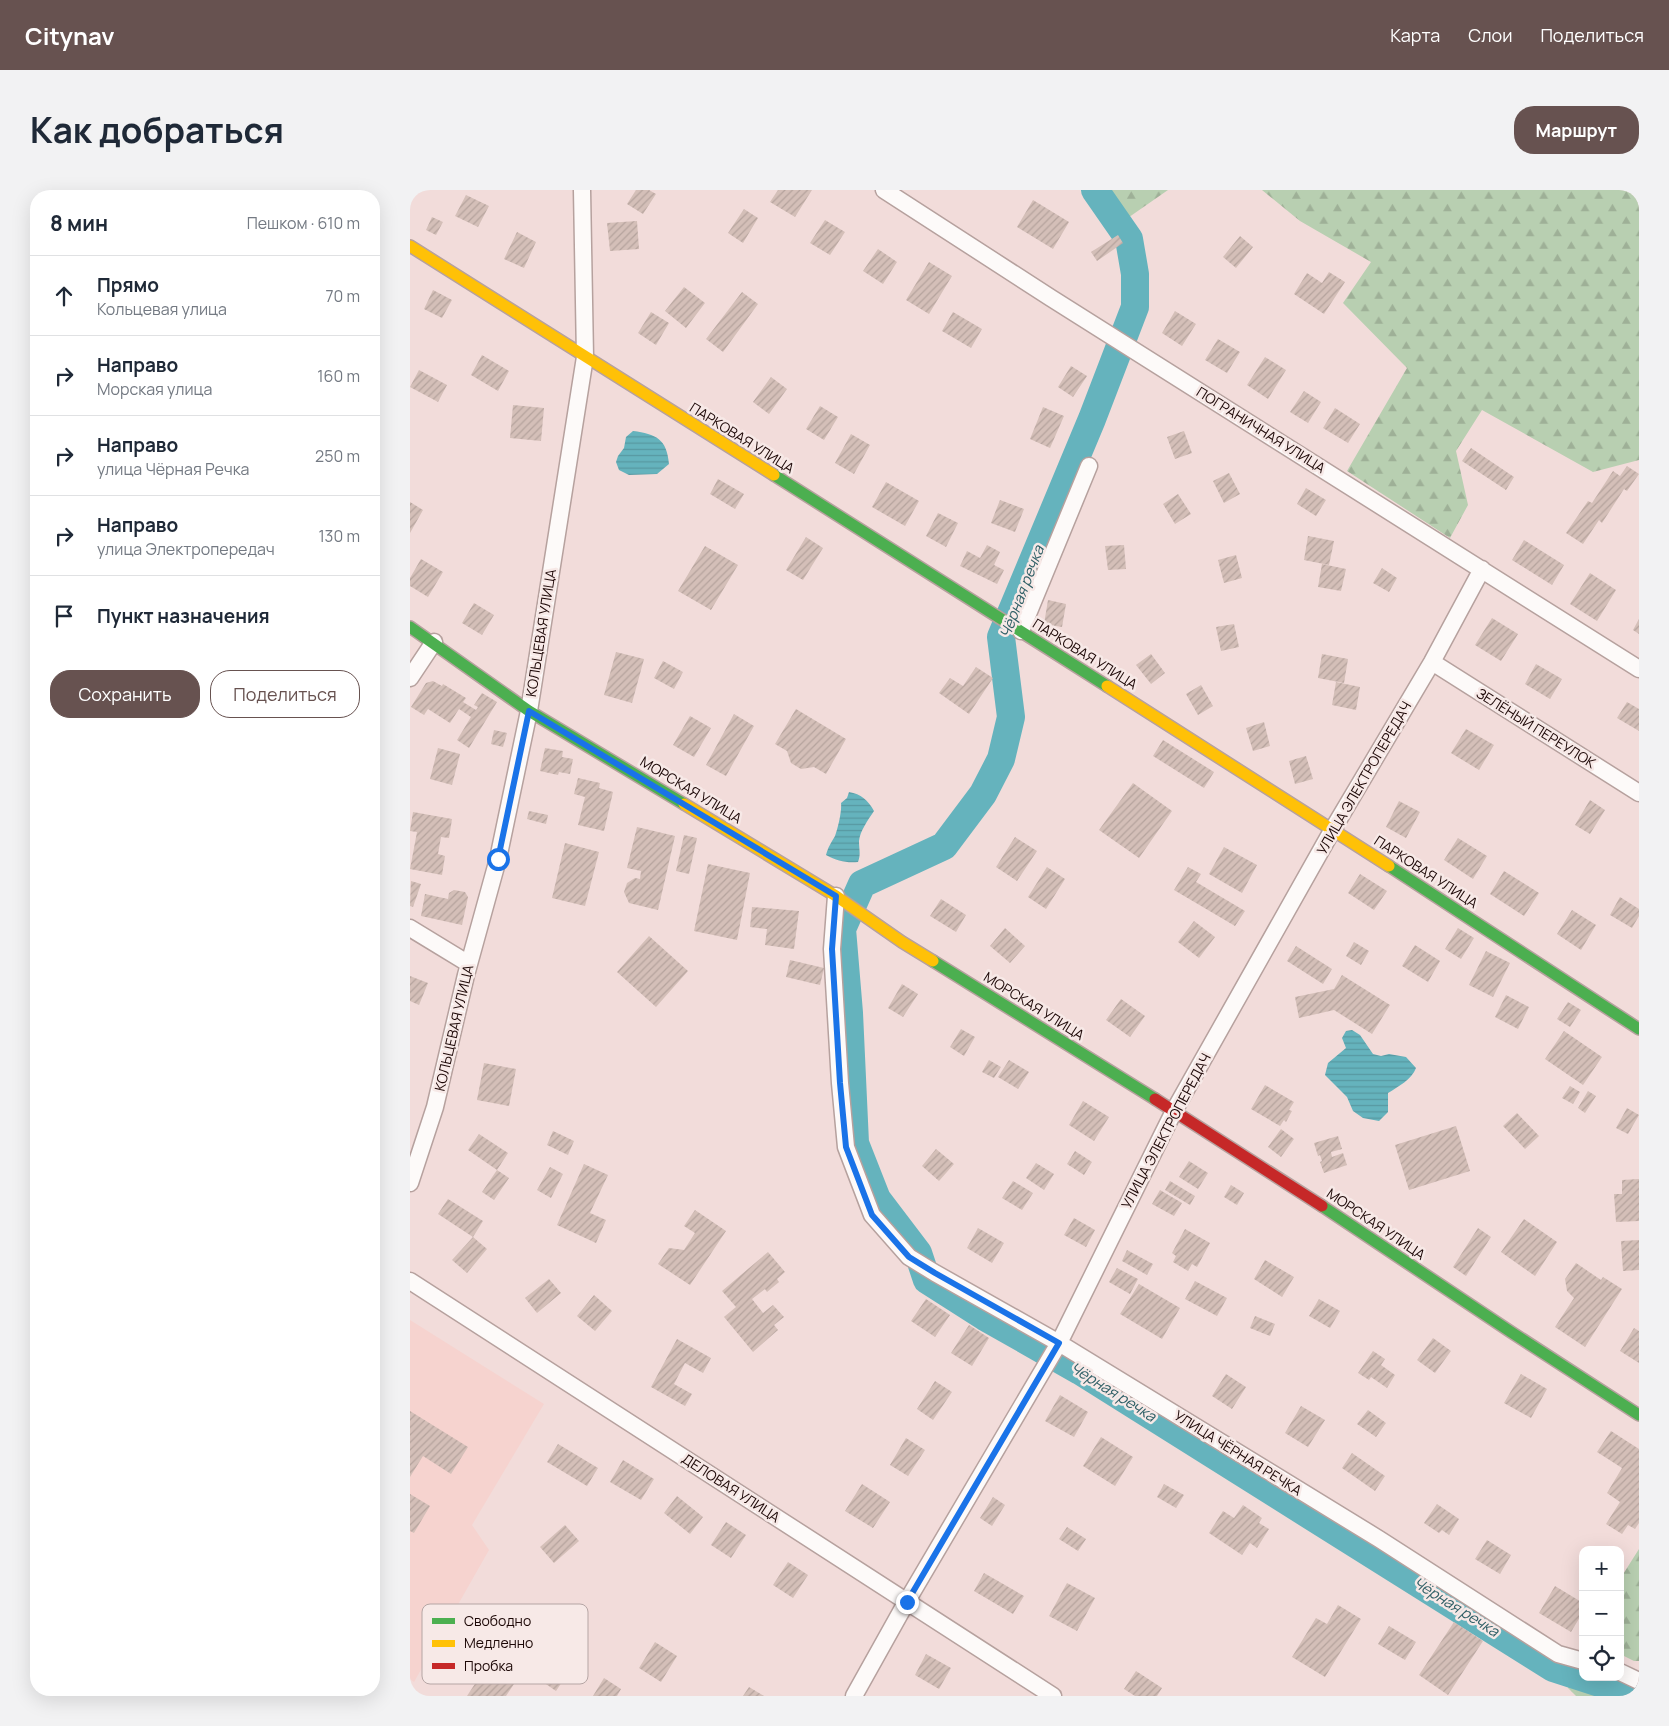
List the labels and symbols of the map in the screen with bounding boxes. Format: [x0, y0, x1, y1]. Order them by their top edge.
street label: ПОГРАНИЧНАЯ УЛИЦА [1193, 382, 1329, 477]
street label: ПАРКОВАЯ УЛИЦА [686, 398, 798, 478]
water label: Чёрная речка [994, 542, 1049, 641]
street label: КОЛЬЦЕВАЯ УЛИЦА [521, 568, 560, 698]
street label: ПАРКОВАЯ УЛИЦА [1029, 614, 1141, 694]
street label: ЗЕЛЁНЫЙ ПЕРЕУЛОК [1473, 683, 1600, 772]
street label: УЛИЦА ЭЛЕКТРОПЕРЕДАЧ [1312, 698, 1415, 858]
street label: МОРСКАЯ УЛИЦА [637, 752, 746, 827]
street label: ПАРКОВАЯ УЛИЦА [1371, 831, 1482, 912]
route start [487, 848, 510, 871]
street label: КОЛЬЦЕВАЯ УЛИЦА [430, 963, 477, 1093]
street label: МОРСКАЯ УЛИЦА [980, 967, 1088, 1044]
street label: УЛИЦА ЭЛЕКТРОПЕРЕДАЧ [1116, 1050, 1215, 1212]
street label: МОРСКАЯ УЛИЦА [1323, 1183, 1429, 1264]
water label: Чёрная речка [1066, 1357, 1161, 1427]
street label: УЛИЦА ЧЁРНАЯ РЕЧКА [1171, 1406, 1306, 1500]
street label: ДЕЛОВАЯ УЛИЦА [679, 1449, 784, 1526]
water label: Чёрная речка [1409, 1572, 1504, 1642]
route end [896, 1591, 919, 1614]
legend [422, 1604, 588, 1684]
text: Свободно [464, 1611, 531, 1630]
text: Медленно [464, 1633, 533, 1652]
text: Пробка [464, 1656, 513, 1675]

